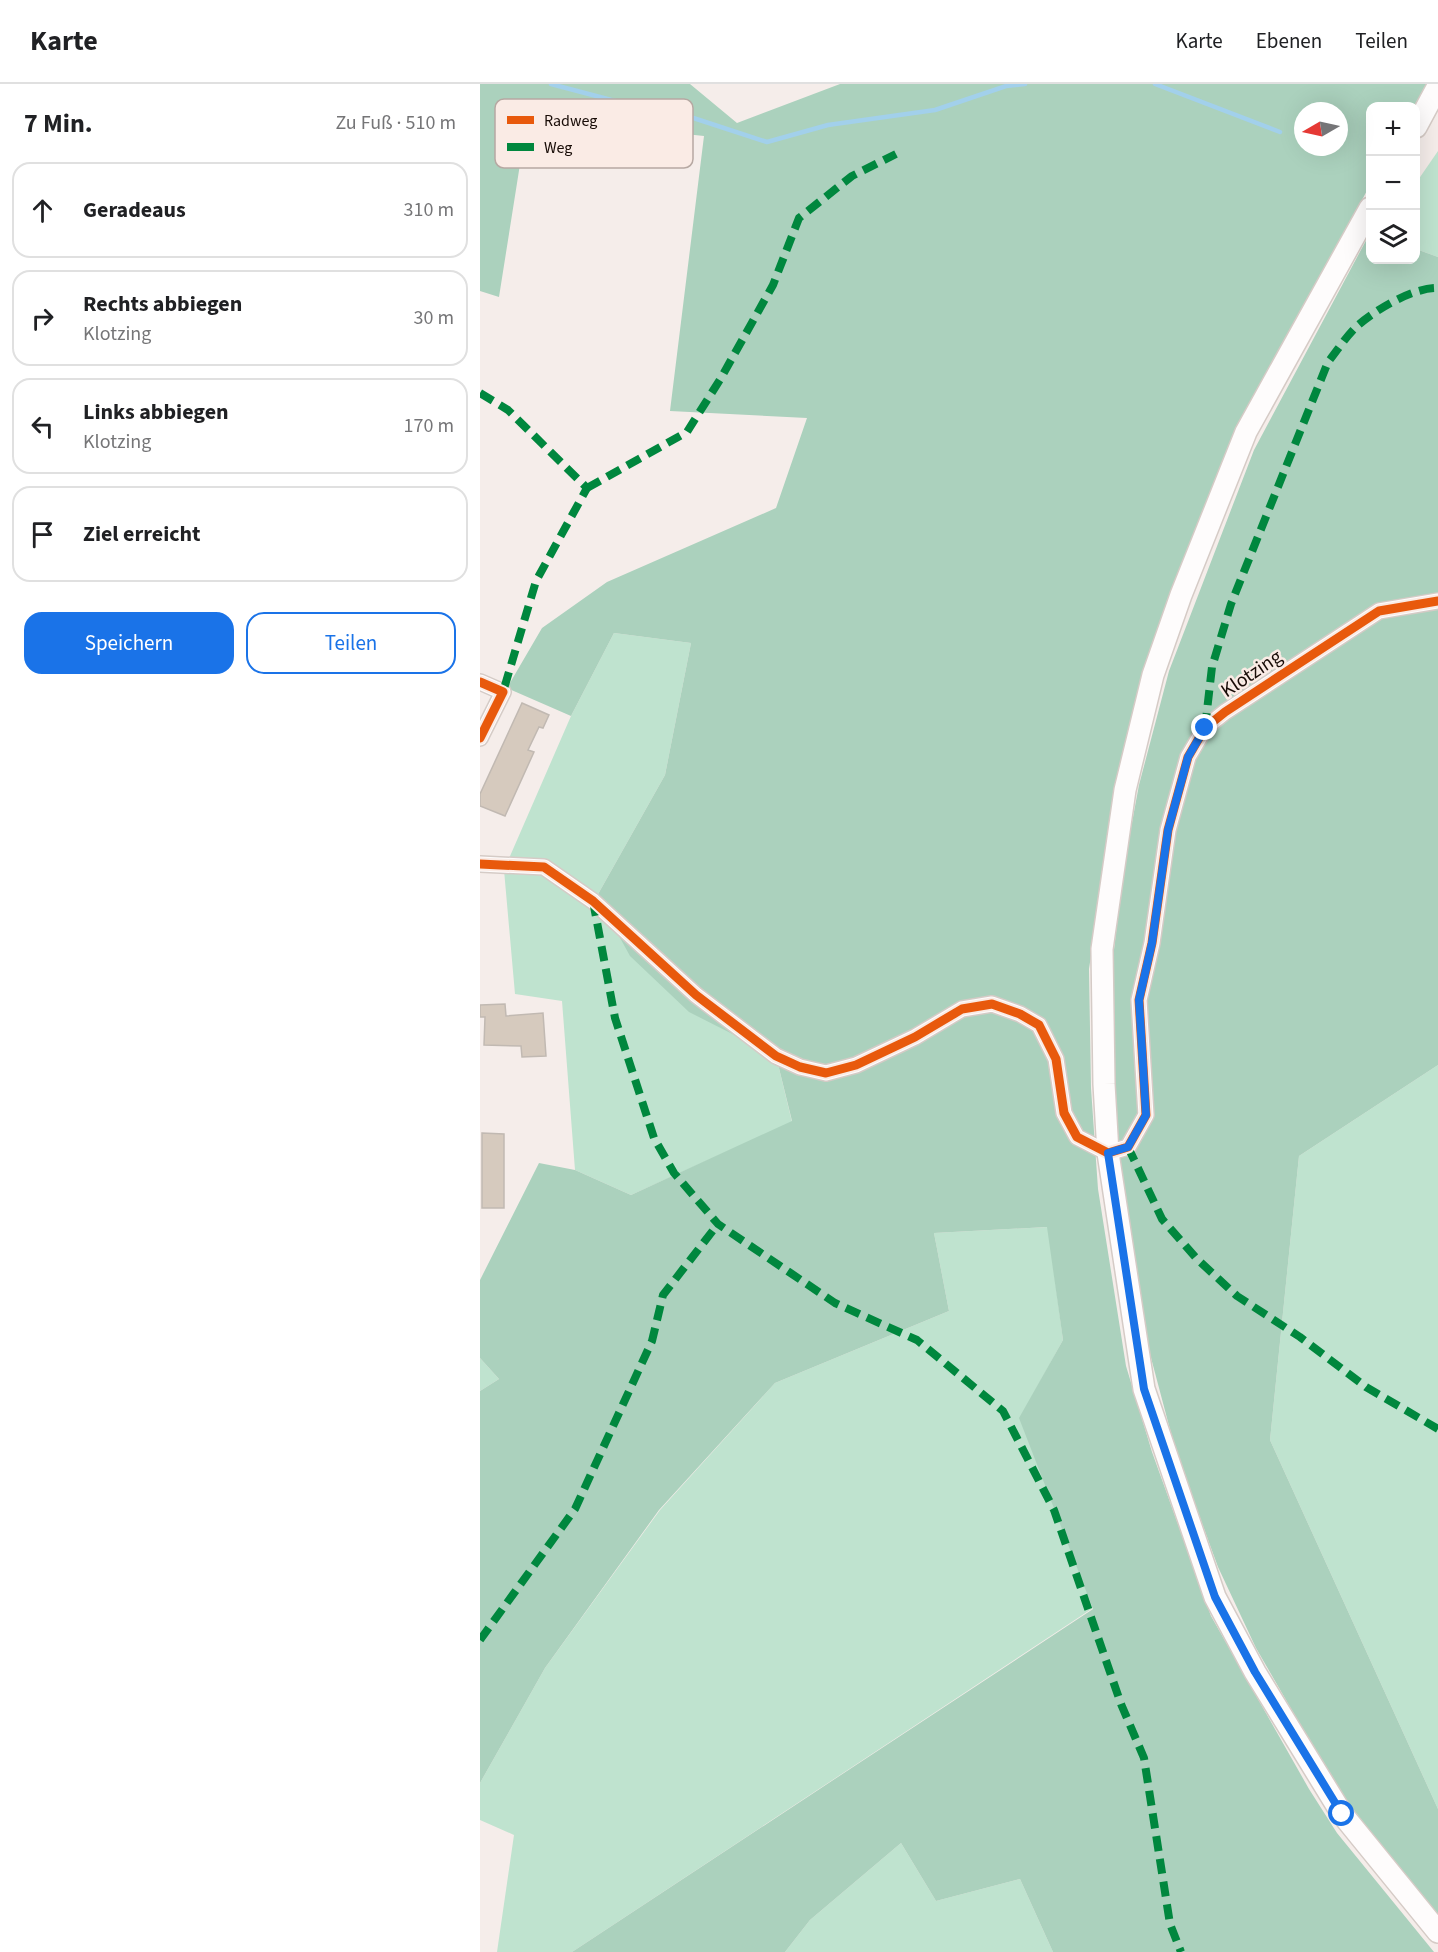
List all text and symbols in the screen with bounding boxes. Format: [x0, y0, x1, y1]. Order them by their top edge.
text: Karte [30, 21, 98, 61]
text: Karte [1176, 26, 1223, 56]
text: Ebenen [1256, 26, 1322, 56]
text: Teilen [1355, 26, 1408, 56]
legend [495, 99, 693, 168]
north arrow [1294, 102, 1348, 156]
map controls [1366, 102, 1420, 264]
button: + [1366, 102, 1420, 156]
text: 7 Min. [24, 105, 93, 142]
text: Zu Fuß · 510 m [335, 109, 456, 137]
text: Radweg [544, 110, 597, 132]
text: Weg [544, 137, 572, 159]
button: − [1366, 156, 1420, 210]
icon: ahead [26, 194, 59, 227]
text: Geradeaus [83, 194, 186, 226]
text: 310 m [404, 196, 454, 224]
button: layers [1366, 210, 1420, 264]
text: Rechts abbiegen [83, 288, 242, 320]
icon: right [26, 302, 59, 335]
text: 30 m [414, 304, 454, 332]
text: Klotzing [83, 320, 151, 348]
text: Links abbiegen [83, 396, 229, 428]
icon: left [26, 410, 59, 443]
text: 170 m [404, 412, 454, 440]
text: Klotzing [83, 428, 151, 456]
icon: arrive [26, 518, 59, 551]
text: Ziel erreicht [83, 518, 201, 550]
button: Speichern [24, 612, 234, 674]
button: Teilen [246, 612, 456, 674]
street label: Klotzing [1215, 643, 1288, 705]
route end [1191, 714, 1217, 740]
route start [1328, 1800, 1354, 1826]

